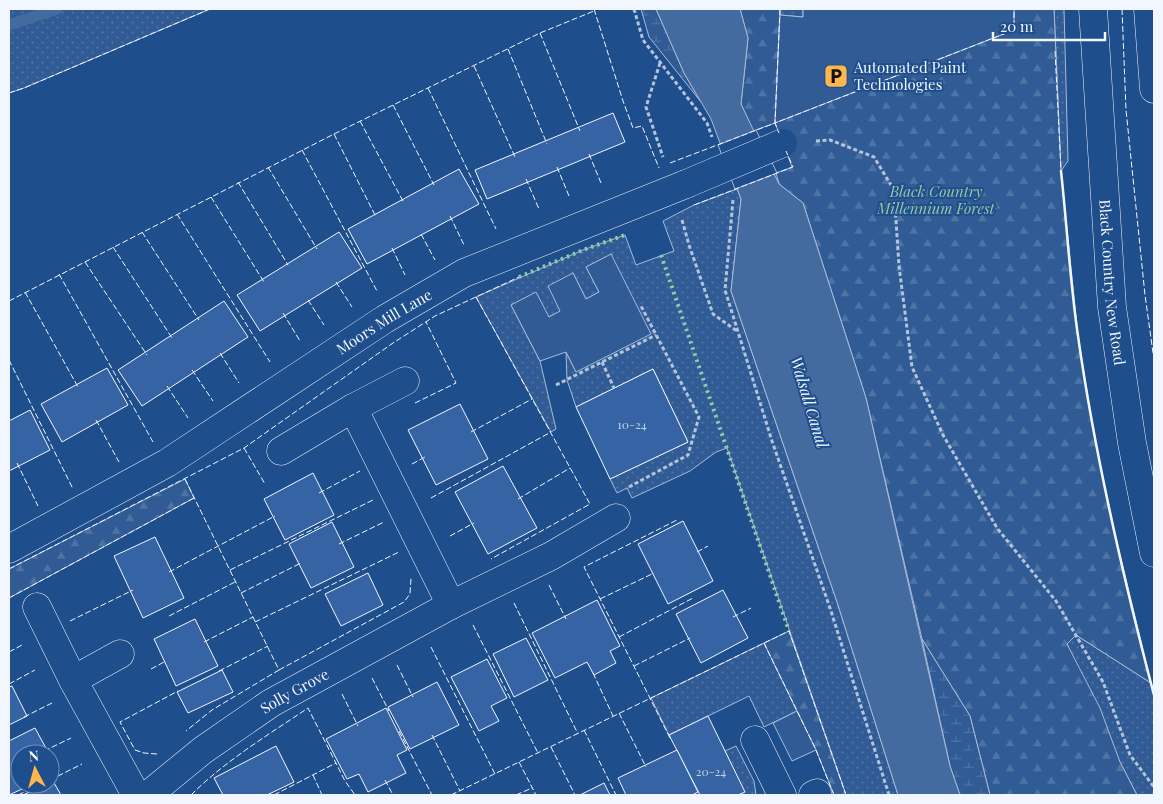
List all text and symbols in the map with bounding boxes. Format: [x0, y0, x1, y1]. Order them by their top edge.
scale bar [993, 10, 1106, 42]
text: 20 m [1000, 16, 1034, 36]
place label: Automated Paint Technologies [853, 57, 967, 94]
parking icon: Automated Paint Technologies [823, 63, 849, 89]
park label: Black Country Millennium Forest [876, 181, 996, 218]
street label: Black Country New Road [1095, 199, 1130, 367]
street label: Moors Mill Lane [332, 284, 435, 359]
water label: Walsall Canal [786, 354, 834, 451]
house number: 10-24 [617, 416, 647, 432]
street label: Solly Grove [256, 664, 332, 718]
north arrow [10, 744, 60, 794]
text: N [28, 746, 40, 766]
house number: 20-24 [696, 763, 726, 779]

